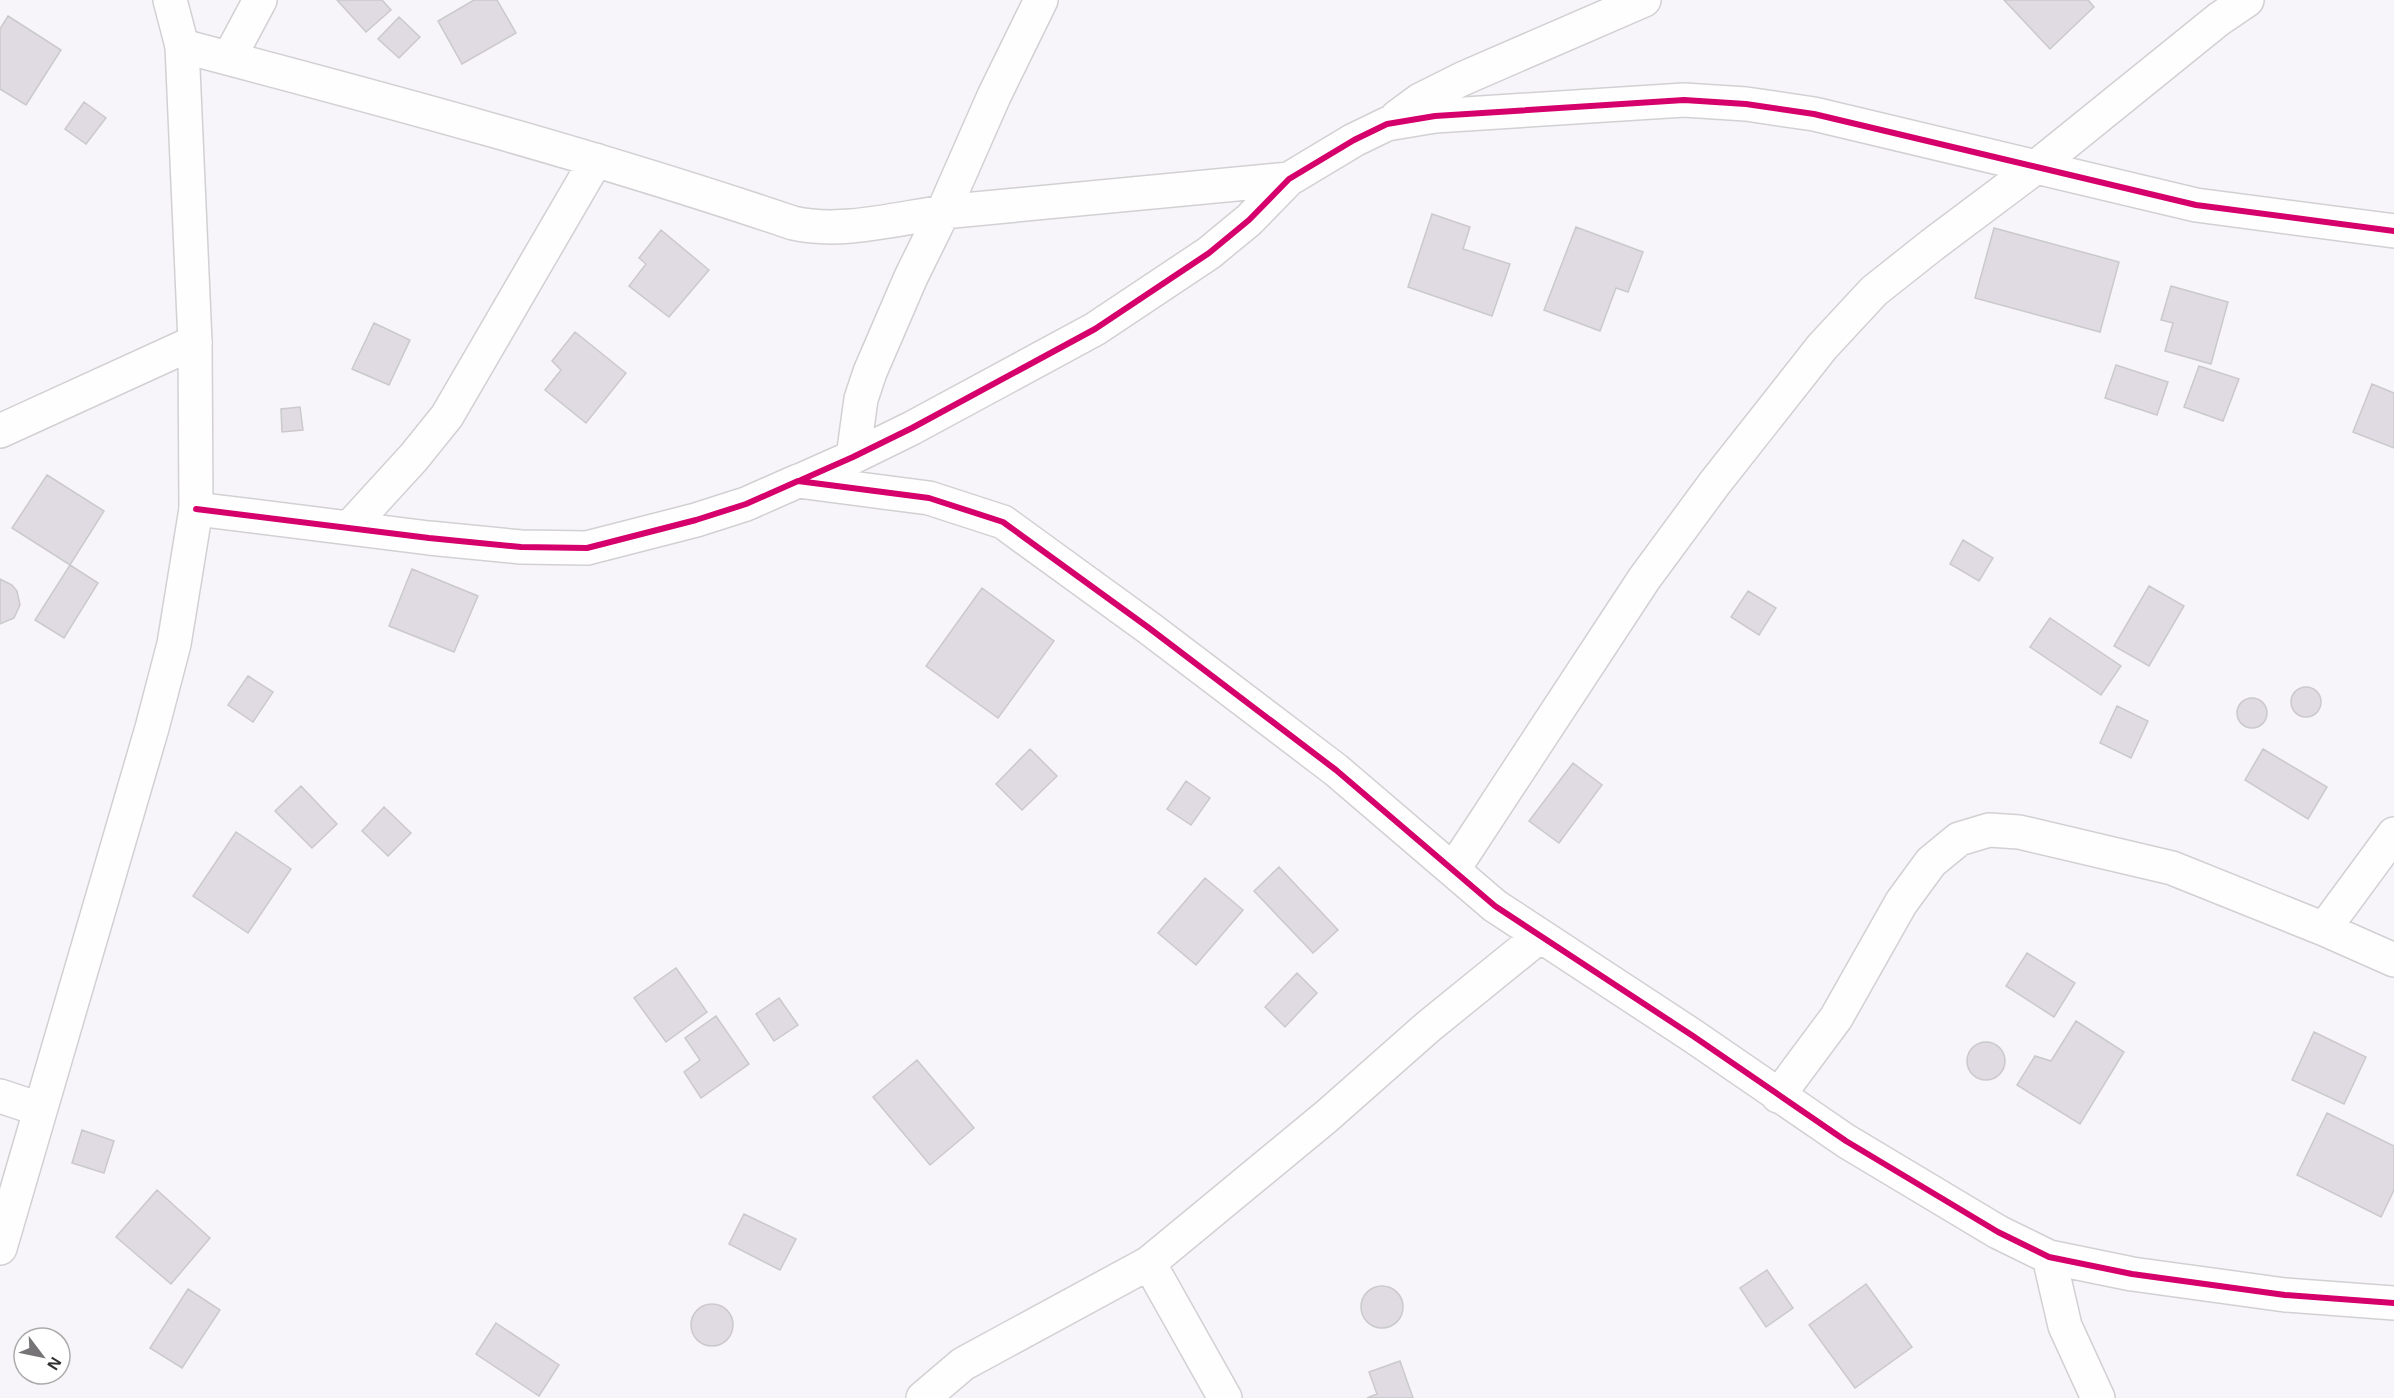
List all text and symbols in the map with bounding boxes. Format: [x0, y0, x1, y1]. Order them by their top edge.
north arrow [12, 1326, 72, 1386]
text: N [44, 1354, 65, 1373]

